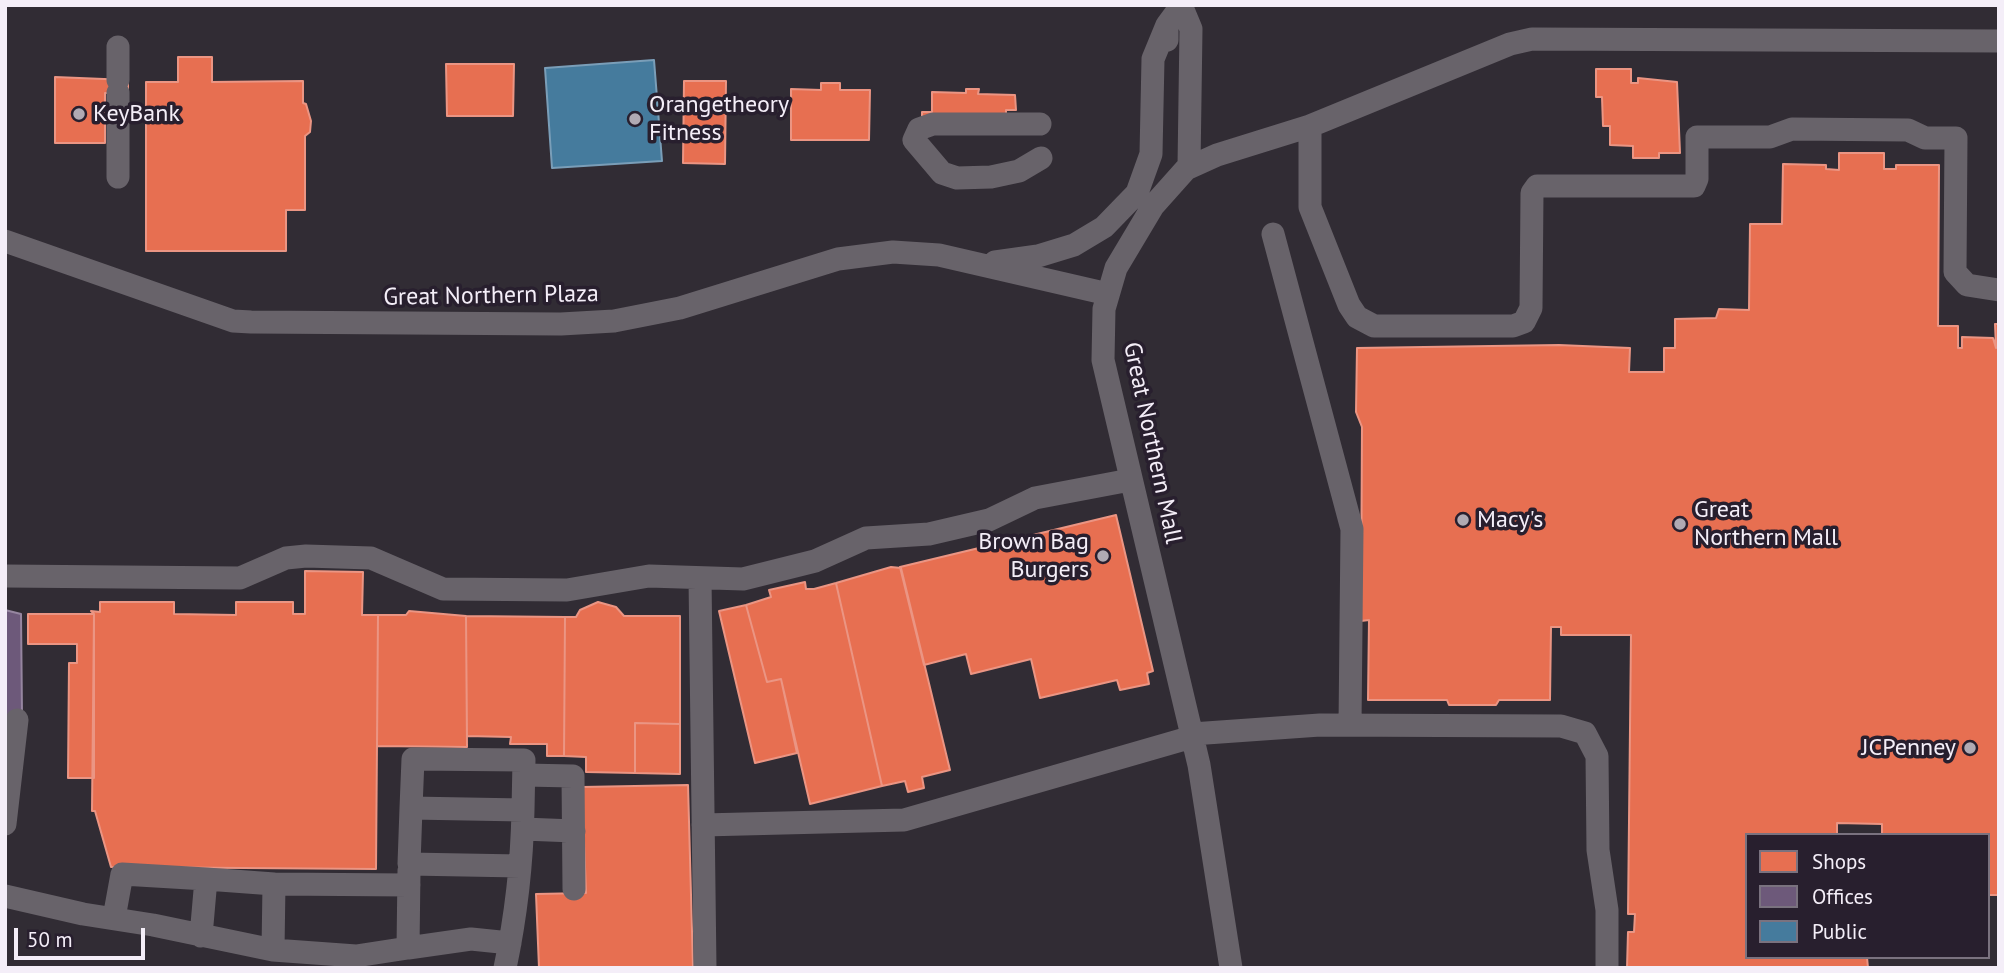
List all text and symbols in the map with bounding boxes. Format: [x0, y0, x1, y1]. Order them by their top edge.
place label: Orangetheory Fitness [649, 91, 789, 147]
place label: KeyBank [93, 100, 180, 128]
marker: KeyBank [71, 106, 87, 122]
marker: Orangetheory Fitness [627, 111, 643, 127]
street label: Great Northern Plaza [383, 280, 599, 312]
street label: Great Northern Mall [1117, 340, 1187, 546]
place label: Great Northern Mall [1694, 496, 1838, 552]
place label: Macy's [1477, 506, 1543, 534]
marker: Macy's [1455, 512, 1471, 528]
marker: Great Northern Mall [1672, 516, 1688, 532]
place label: Brown Bag Burgers [978, 528, 1089, 584]
marker: Brown Bag Burgers [1095, 548, 1111, 564]
place label: JCPenney [1861, 734, 1956, 762]
marker: JCPenney [1962, 740, 1978, 756]
legend [1745, 833, 1990, 959]
text: Shops [1812, 848, 1866, 875]
text: Offices [1812, 883, 1873, 910]
scale bar [18, 914, 149, 958]
text: Public [1812, 918, 1867, 945]
text: 50 m [27, 926, 73, 953]

